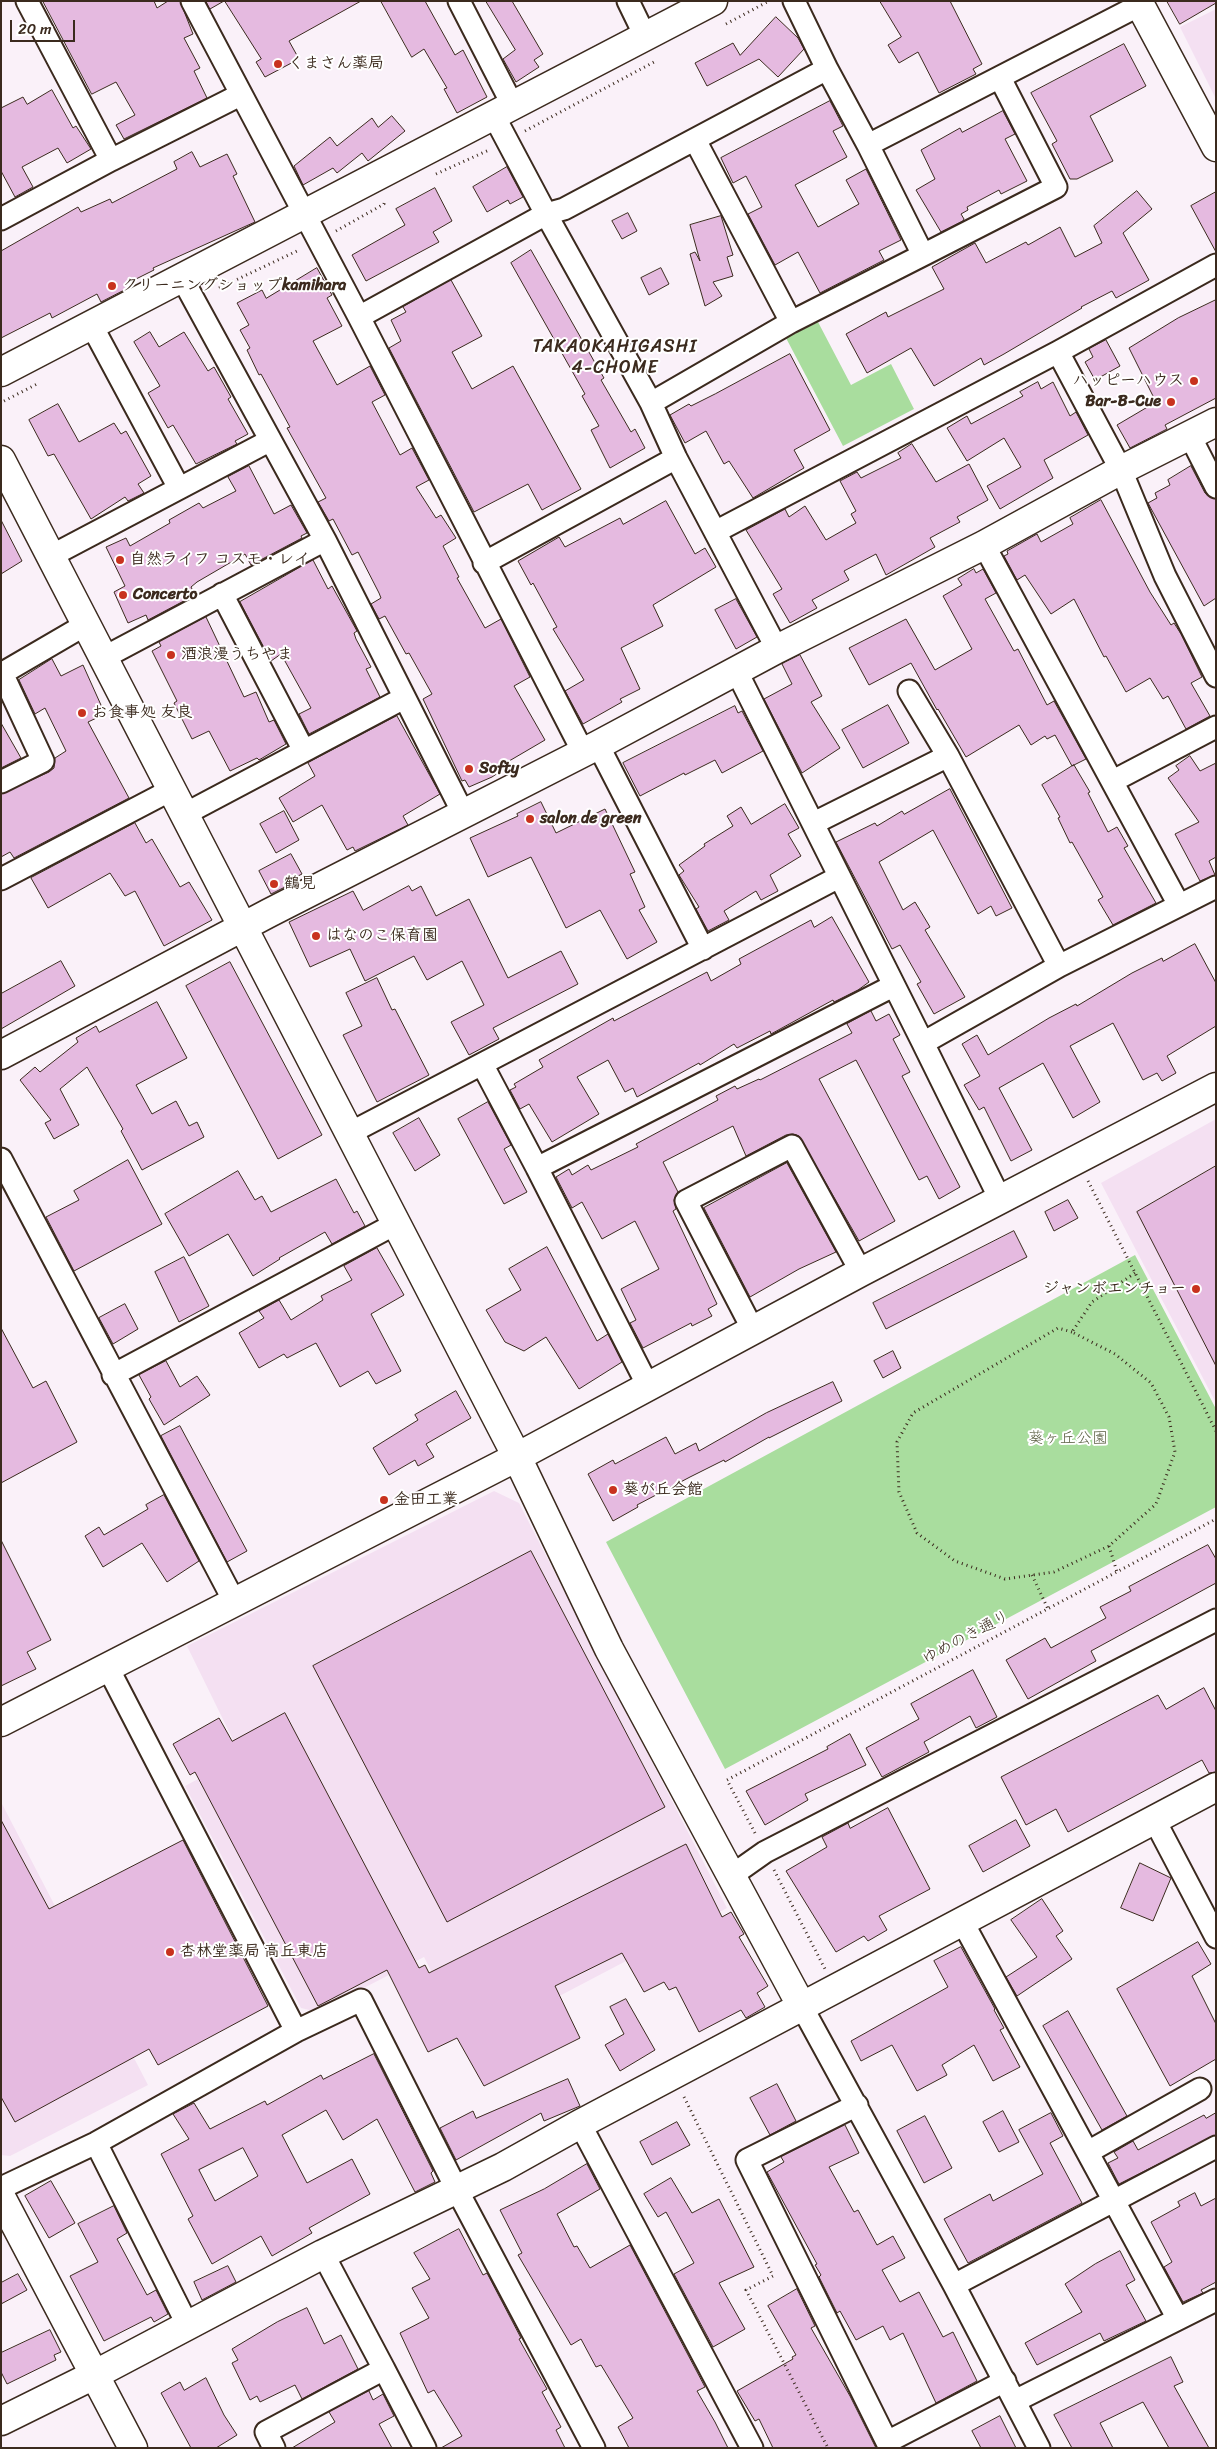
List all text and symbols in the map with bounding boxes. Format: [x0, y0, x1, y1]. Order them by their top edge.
scale bar [12, 10, 78, 42]
text: 20 m [18, 16, 52, 42]
place label: くまさん薬局 [288, 54, 384, 74]
marker: くまさん薬局 [272, 58, 284, 70]
place label: クリーニングショップkamihara [122, 276, 346, 296]
marker: クリーニングショップkamihara [106, 280, 118, 292]
district label: TAKAOKAHIGASHI 4-CHOME [533, 336, 697, 378]
place label: ハッピーハウス [1073, 371, 1184, 391]
marker: ハッピーハウス [1188, 375, 1200, 387]
place label: Bar-B-Cue [1085, 392, 1161, 412]
marker: Bar-B-Cue [1165, 396, 1177, 408]
place label: 自然ライフ コスモ・レイ [130, 550, 310, 570]
marker: 自然ライフ コスモ・レイ [114, 554, 126, 566]
place label: Concerto [133, 585, 197, 605]
marker: Concerto [117, 589, 129, 601]
place label: 酒浪漫うちやま [181, 645, 293, 665]
marker: 酒浪漫うちやま [165, 649, 177, 661]
place label: お食事処 友良 [92, 703, 192, 723]
marker: お食事処 友良 [76, 707, 88, 719]
place label: Softy [479, 759, 519, 779]
marker: Softy [463, 763, 475, 775]
place label: salon de green [540, 809, 642, 829]
marker: salon de green [524, 813, 536, 825]
place label: 鶴見 [284, 874, 316, 894]
marker: 鶴見 [268, 878, 280, 890]
place label: はなのこ保育園 [326, 926, 438, 946]
marker: はなのこ保育園 [310, 930, 322, 942]
place label: ジャンボエンチョー [1043, 1279, 1186, 1299]
marker: ジャンボエンチョー [1190, 1283, 1202, 1295]
park label: 葵ヶ丘公園 [1028, 1429, 1108, 1449]
place label: 葵が丘会館 [623, 1480, 703, 1500]
marker: 葵が丘会館 [607, 1484, 619, 1496]
place label: 金田工業 [394, 1490, 458, 1510]
marker: 金田工業 [378, 1494, 390, 1506]
street label: ゆめのき通り [919, 1607, 1013, 1669]
place label: 杏林堂薬局 高丘東店 [180, 1942, 328, 1962]
marker: 杏林堂薬局 高丘東店 [164, 1946, 176, 1958]

